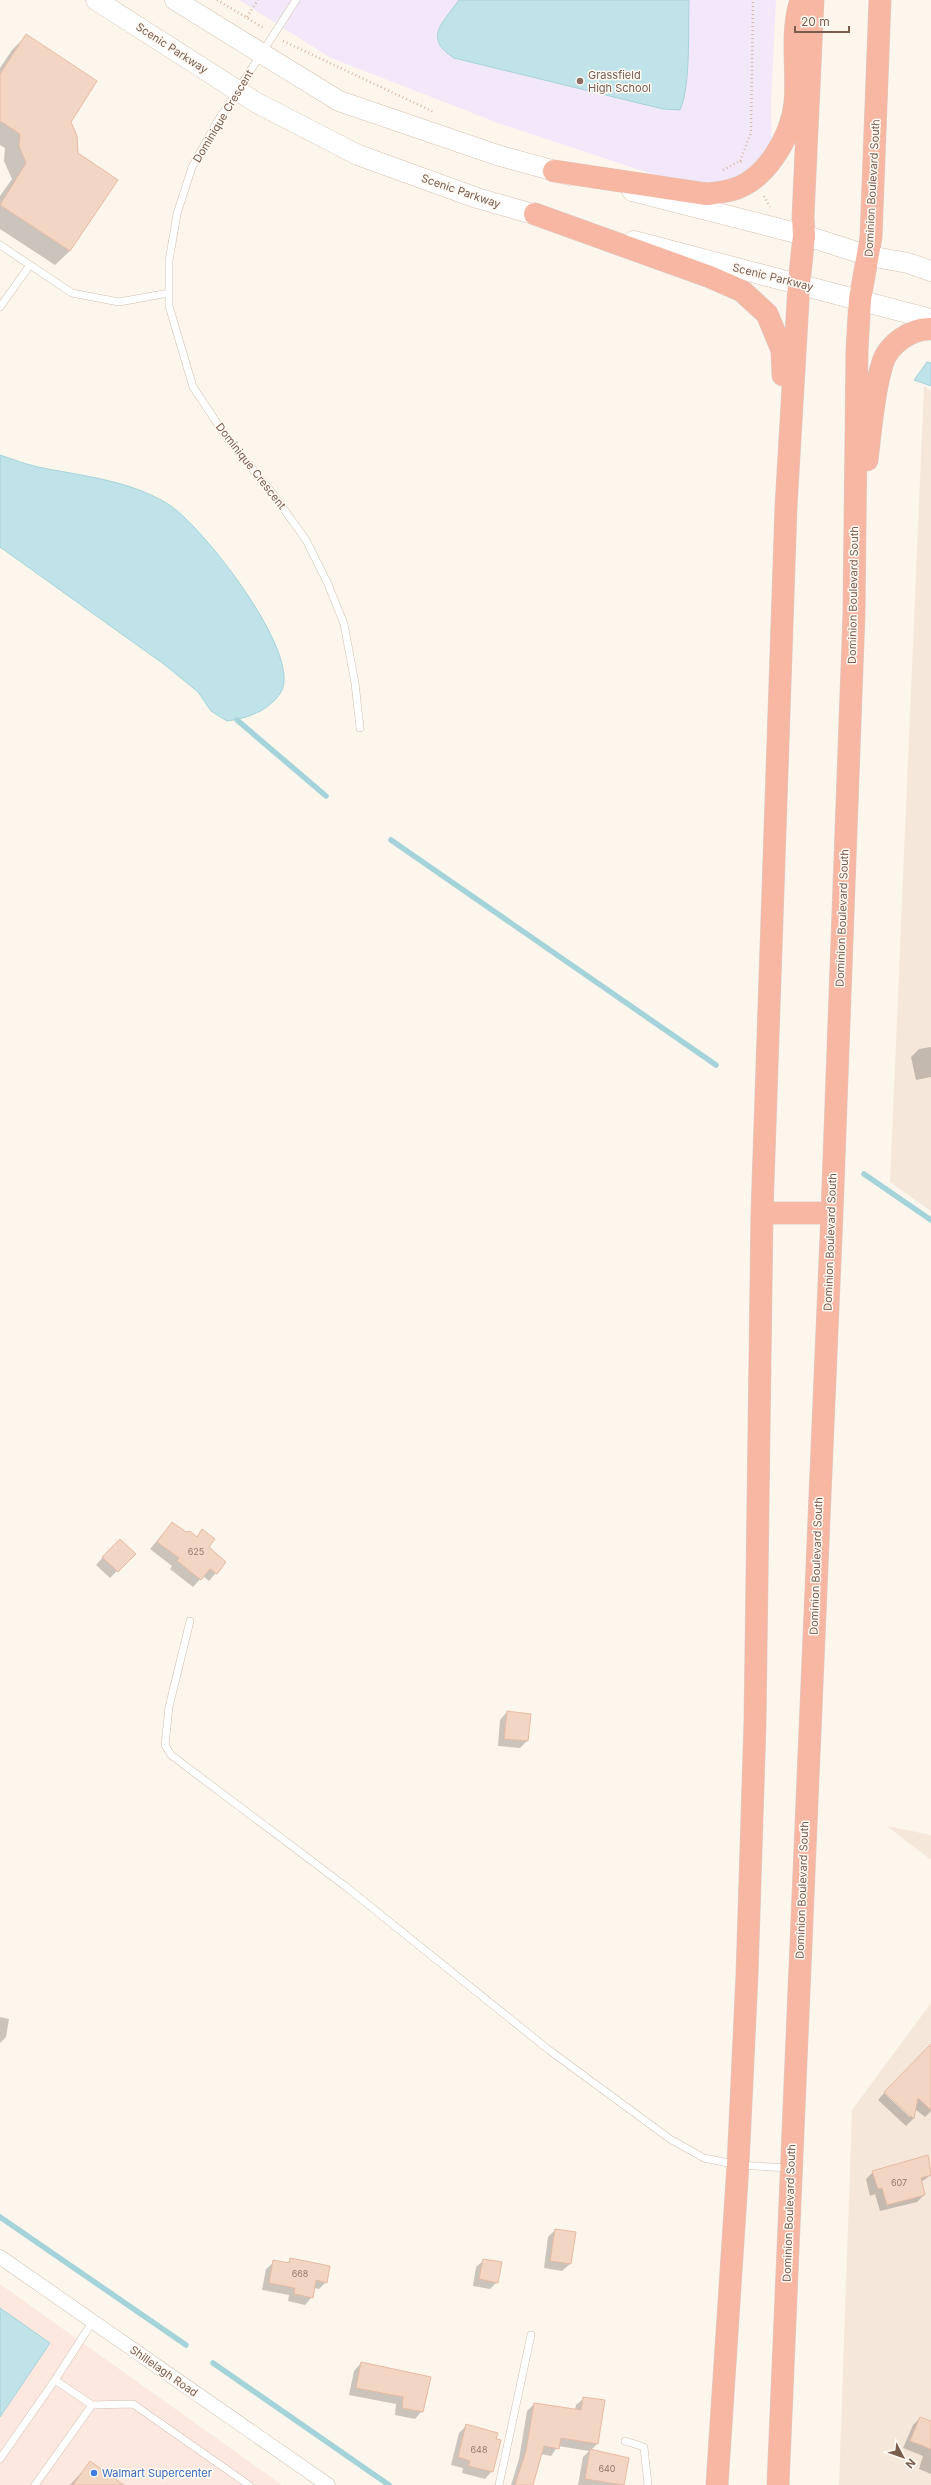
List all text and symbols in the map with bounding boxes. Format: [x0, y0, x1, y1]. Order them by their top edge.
scale bar [795, 8, 849, 34]
text: 20 m [801, 14, 830, 29]
street label: Scenic Parkway [133, 20, 211, 76]
street label: Dominique Crescent [190, 67, 256, 165]
place label: Grassfield High School [588, 68, 651, 95]
marker: Grassfield High School [575, 76, 585, 86]
street label: Dominion Boulevard South [861, 119, 883, 257]
street label: Scenic Parkway [419, 171, 503, 211]
street label: Scenic Parkway [731, 260, 815, 294]
street label: Dominique Crescent [213, 420, 289, 512]
street label: Dominion Boulevard South [845, 526, 861, 664]
street label: Dominion Boulevard South [833, 849, 851, 987]
street label: Dominion Boulevard South [821, 1173, 839, 1311]
street label: Dominion Boulevard South [807, 1497, 825, 1635]
house number: 625 [188, 1546, 204, 1557]
street label: Dominion Boulevard South [793, 1821, 811, 1959]
street label: Dominion Boulevard South [780, 2144, 798, 2282]
house number: 607 [891, 2177, 907, 2188]
house number: 668 [292, 2268, 309, 2279]
street label: Shillelagh Road [127, 2342, 201, 2400]
north arrow [883, 2437, 923, 2477]
house number: 648 [471, 2444, 488, 2455]
text: N [903, 2456, 919, 2471]
house number: 640 [598, 2463, 616, 2474]
place label: Walmart Supercenter [102, 2466, 212, 2480]
marker: Walmart Supercenter [89, 2468, 99, 2478]

